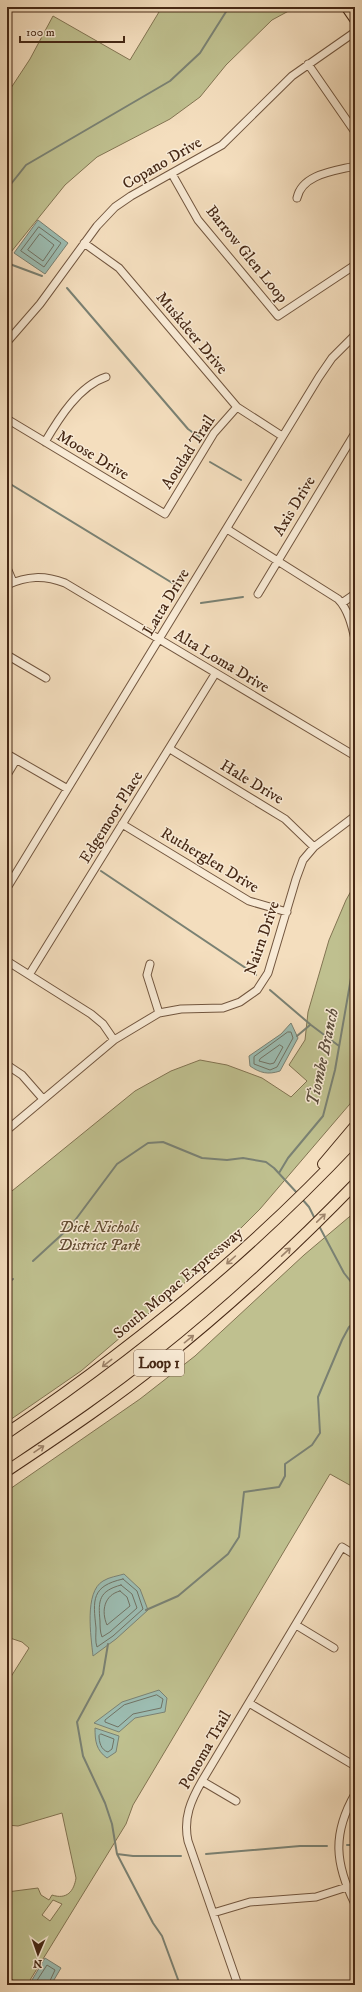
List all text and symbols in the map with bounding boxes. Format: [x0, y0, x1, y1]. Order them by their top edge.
scale bar [20, 18, 124, 44]
text: 100 m [26, 25, 55, 40]
street label: Copano Drive [119, 132, 206, 194]
street label: Barrow Glen Loop [202, 201, 292, 307]
street label: Muskdeer Drive [152, 288, 233, 379]
street label: Aoudad Trail [157, 411, 219, 493]
street label: Moose Drive [53, 426, 133, 485]
street label: Axis Drive [268, 472, 320, 540]
street label: Latta Drive [138, 565, 194, 639]
street label: Alta Loma Drive [171, 625, 274, 697]
street label: Hale Drive [217, 755, 288, 809]
street label: Edgemoor Place [75, 767, 147, 867]
street label: Rutherglen Drive [157, 823, 263, 897]
street label: Nairn Drive [240, 898, 284, 978]
water label: Tiombe Branch [302, 1006, 344, 1108]
one-way arrow [316, 1213, 326, 1223]
park label: Dick Nichols District Park [58, 1217, 140, 1255]
street label: South Mopac Expressway [109, 1223, 247, 1343]
one-way arrow [281, 1247, 291, 1257]
one-way arrow [226, 1255, 236, 1264]
one-way arrow [183, 1334, 194, 1343]
road number: Loop 1 [134, 1350, 184, 1376]
one-way arrow [102, 1358, 113, 1367]
one-way arrow [34, 1445, 45, 1453]
street label: Ponoma Trail [175, 1707, 236, 1793]
north arrow [18, 1934, 58, 1974]
text: N [33, 1956, 42, 1970]

